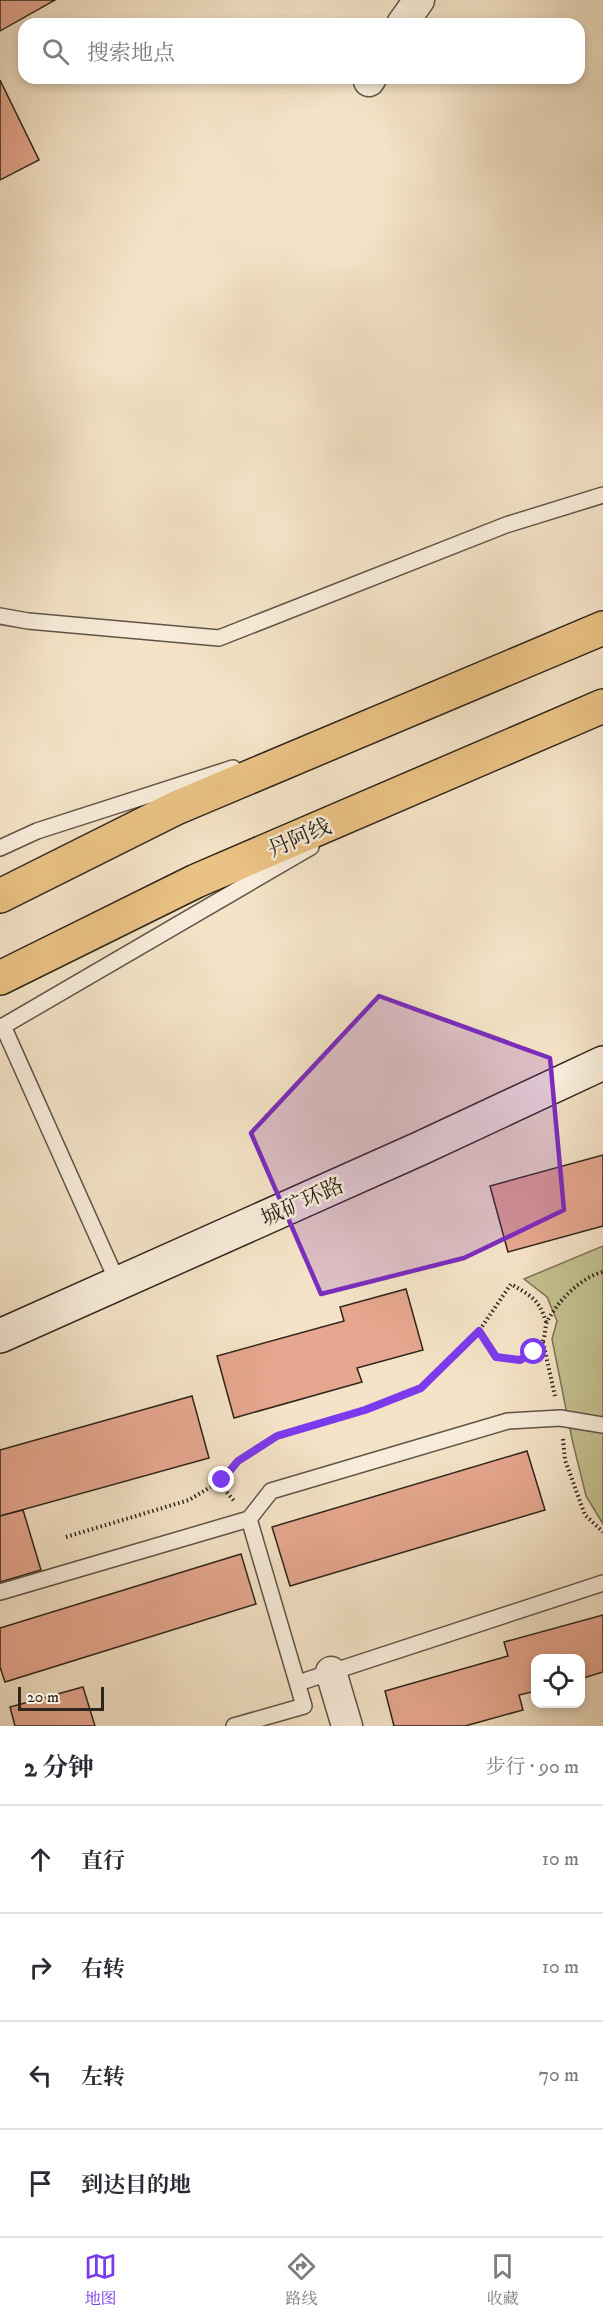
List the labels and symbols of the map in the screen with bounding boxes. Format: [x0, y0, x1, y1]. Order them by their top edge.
street label: 丹阿线 [264, 813, 335, 864]
street label: 城矿环路 [257, 1172, 348, 1233]
route start [520, 1338, 546, 1364]
route end [208, 1466, 234, 1492]
scale bar [18, 1684, 104, 1712]

